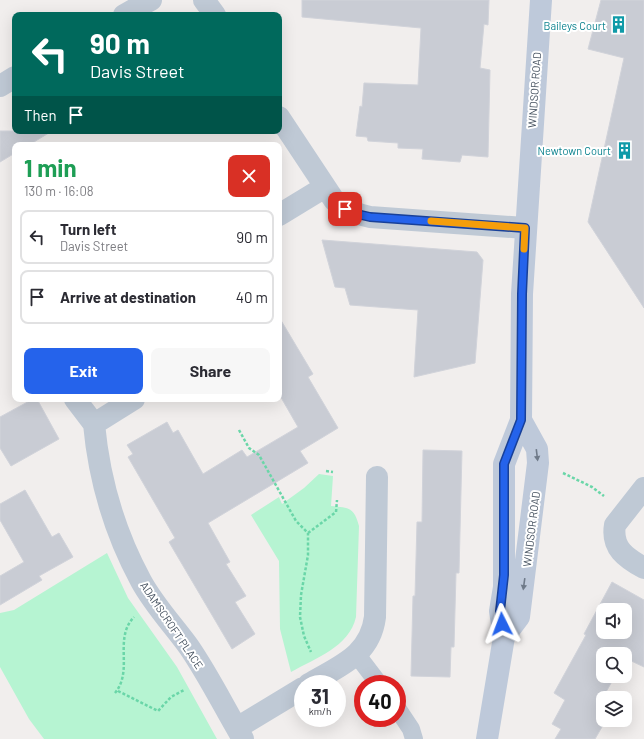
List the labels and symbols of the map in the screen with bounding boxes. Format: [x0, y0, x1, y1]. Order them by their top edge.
building icon: Baileys Court [609, 15, 629, 35]
place label: Baileys Court [544, 19, 606, 32]
street label: WINDSOR ROAD [525, 52, 543, 128]
building icon: Newtown Court [614, 140, 634, 160]
place label: Newtown Court [538, 144, 611, 157]
pin [328, 192, 362, 226]
one-way arrow [534, 448, 540, 461]
street label: WINDSOR ROAD [520, 490, 542, 567]
one-way arrow [521, 578, 527, 590]
street label: ADAMSCROFT PLACE [138, 579, 206, 671]
position arrow [481, 603, 523, 645]
speed limit sign: 40 [354, 675, 406, 727]

